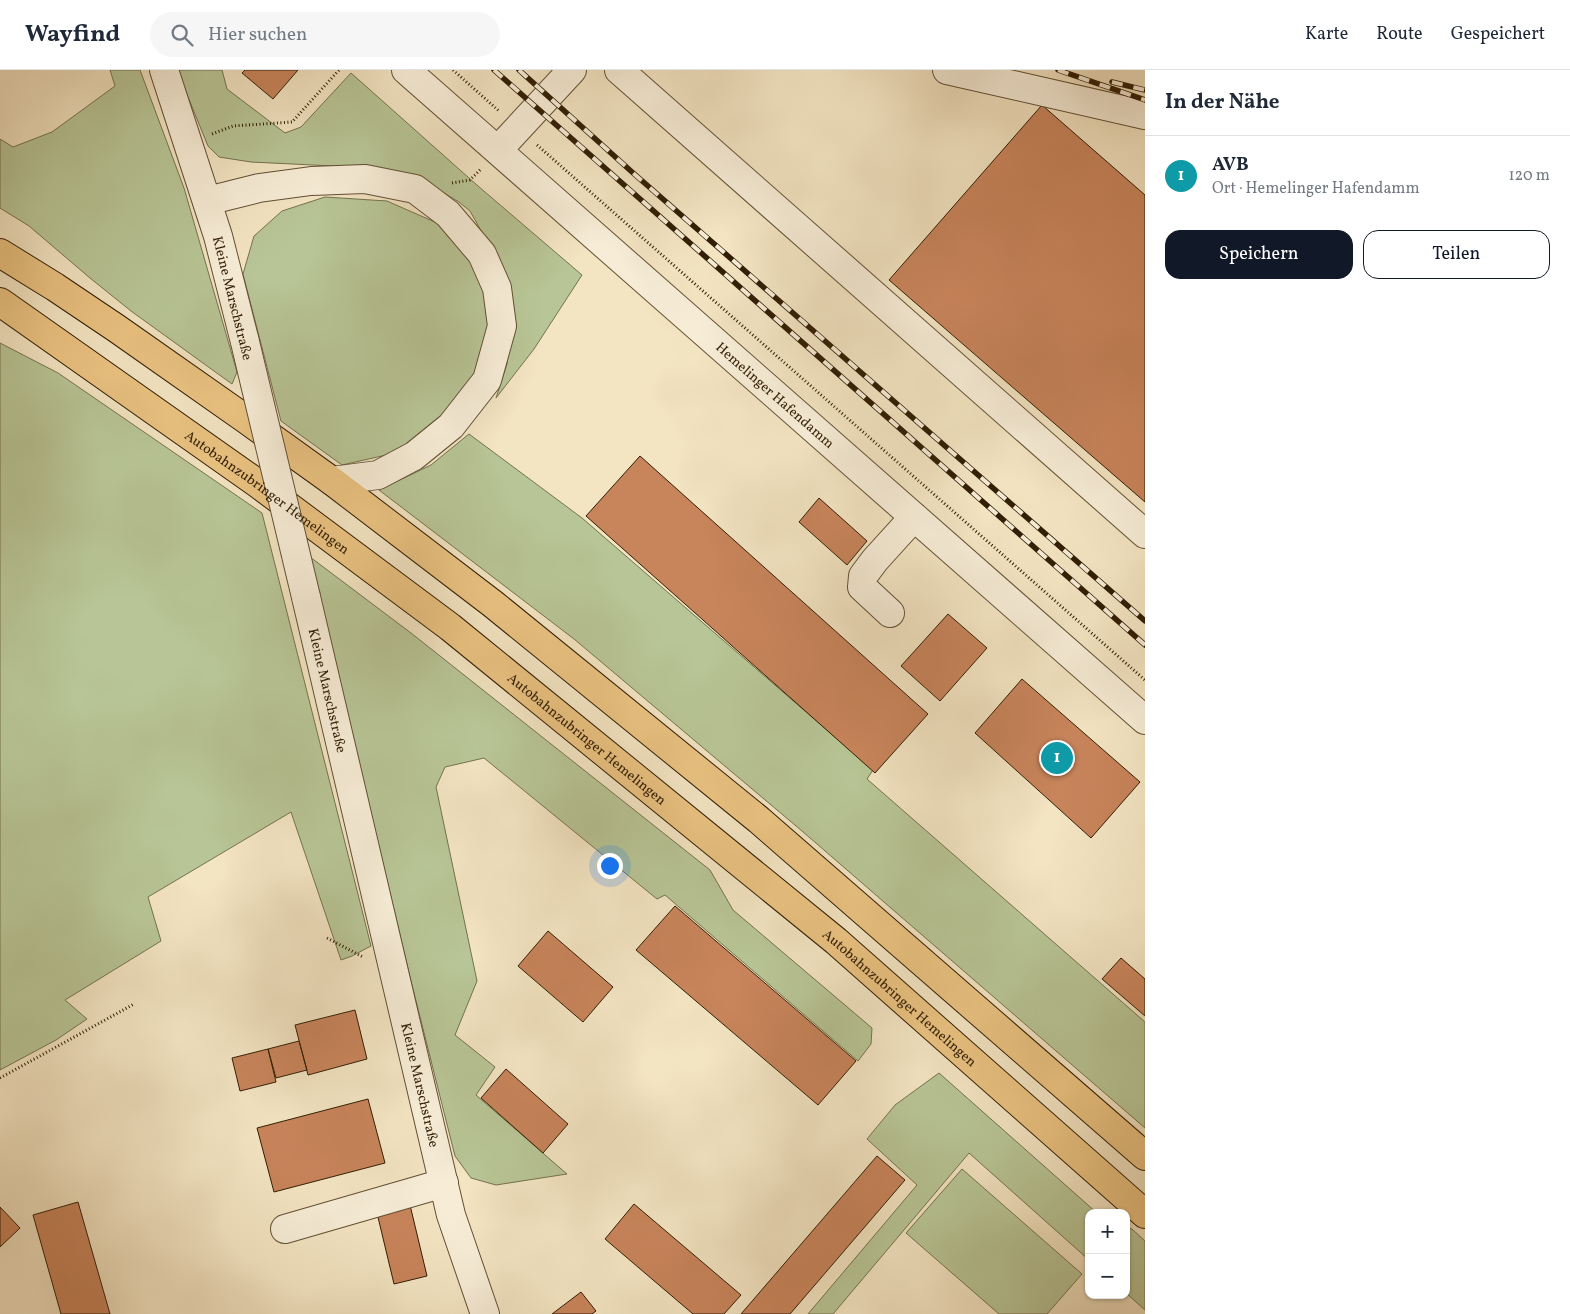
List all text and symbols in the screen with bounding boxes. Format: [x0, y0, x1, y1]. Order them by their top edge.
search box [150, 12, 500, 57]
text: Wayfind [25, 18, 120, 52]
icon: search [168, 21, 196, 49]
text: Hier suchen [208, 22, 307, 48]
text: Karte [1305, 22, 1348, 47]
text: Route [1376, 22, 1423, 47]
text: Gespeichert [1451, 22, 1545, 47]
text: In der Nähe [1165, 88, 1280, 117]
text: AVB [1212, 152, 1249, 178]
text: 1 [1178, 165, 1184, 187]
text: 120 m [1508, 165, 1550, 187]
text: Ort · Hemelinger Hafendamm [1212, 178, 1420, 200]
button: Speichern [1165, 230, 1353, 279]
button: Teilen [1363, 230, 1550, 279]
street label: Kleine Marschstraße [207, 234, 256, 363]
street label: Hemelinger Hafendamm [711, 339, 838, 454]
street label: Autobahnzubringer Hemelingen [180, 427, 353, 560]
street label: Kleine Marschstraße [303, 627, 350, 755]
street label: Autobahnzubringer Hemelingen [503, 669, 670, 810]
pin: 1 [1041, 739, 1073, 777]
your location [597, 853, 623, 879]
street label: Autobahnzubringer Hemelingen [818, 926, 980, 1072]
street label: Kleine Marschstraße [395, 1021, 443, 1150]
map controls [1085, 1209, 1130, 1299]
button: + [1085, 1209, 1130, 1254]
button: − [1085, 1254, 1130, 1299]

